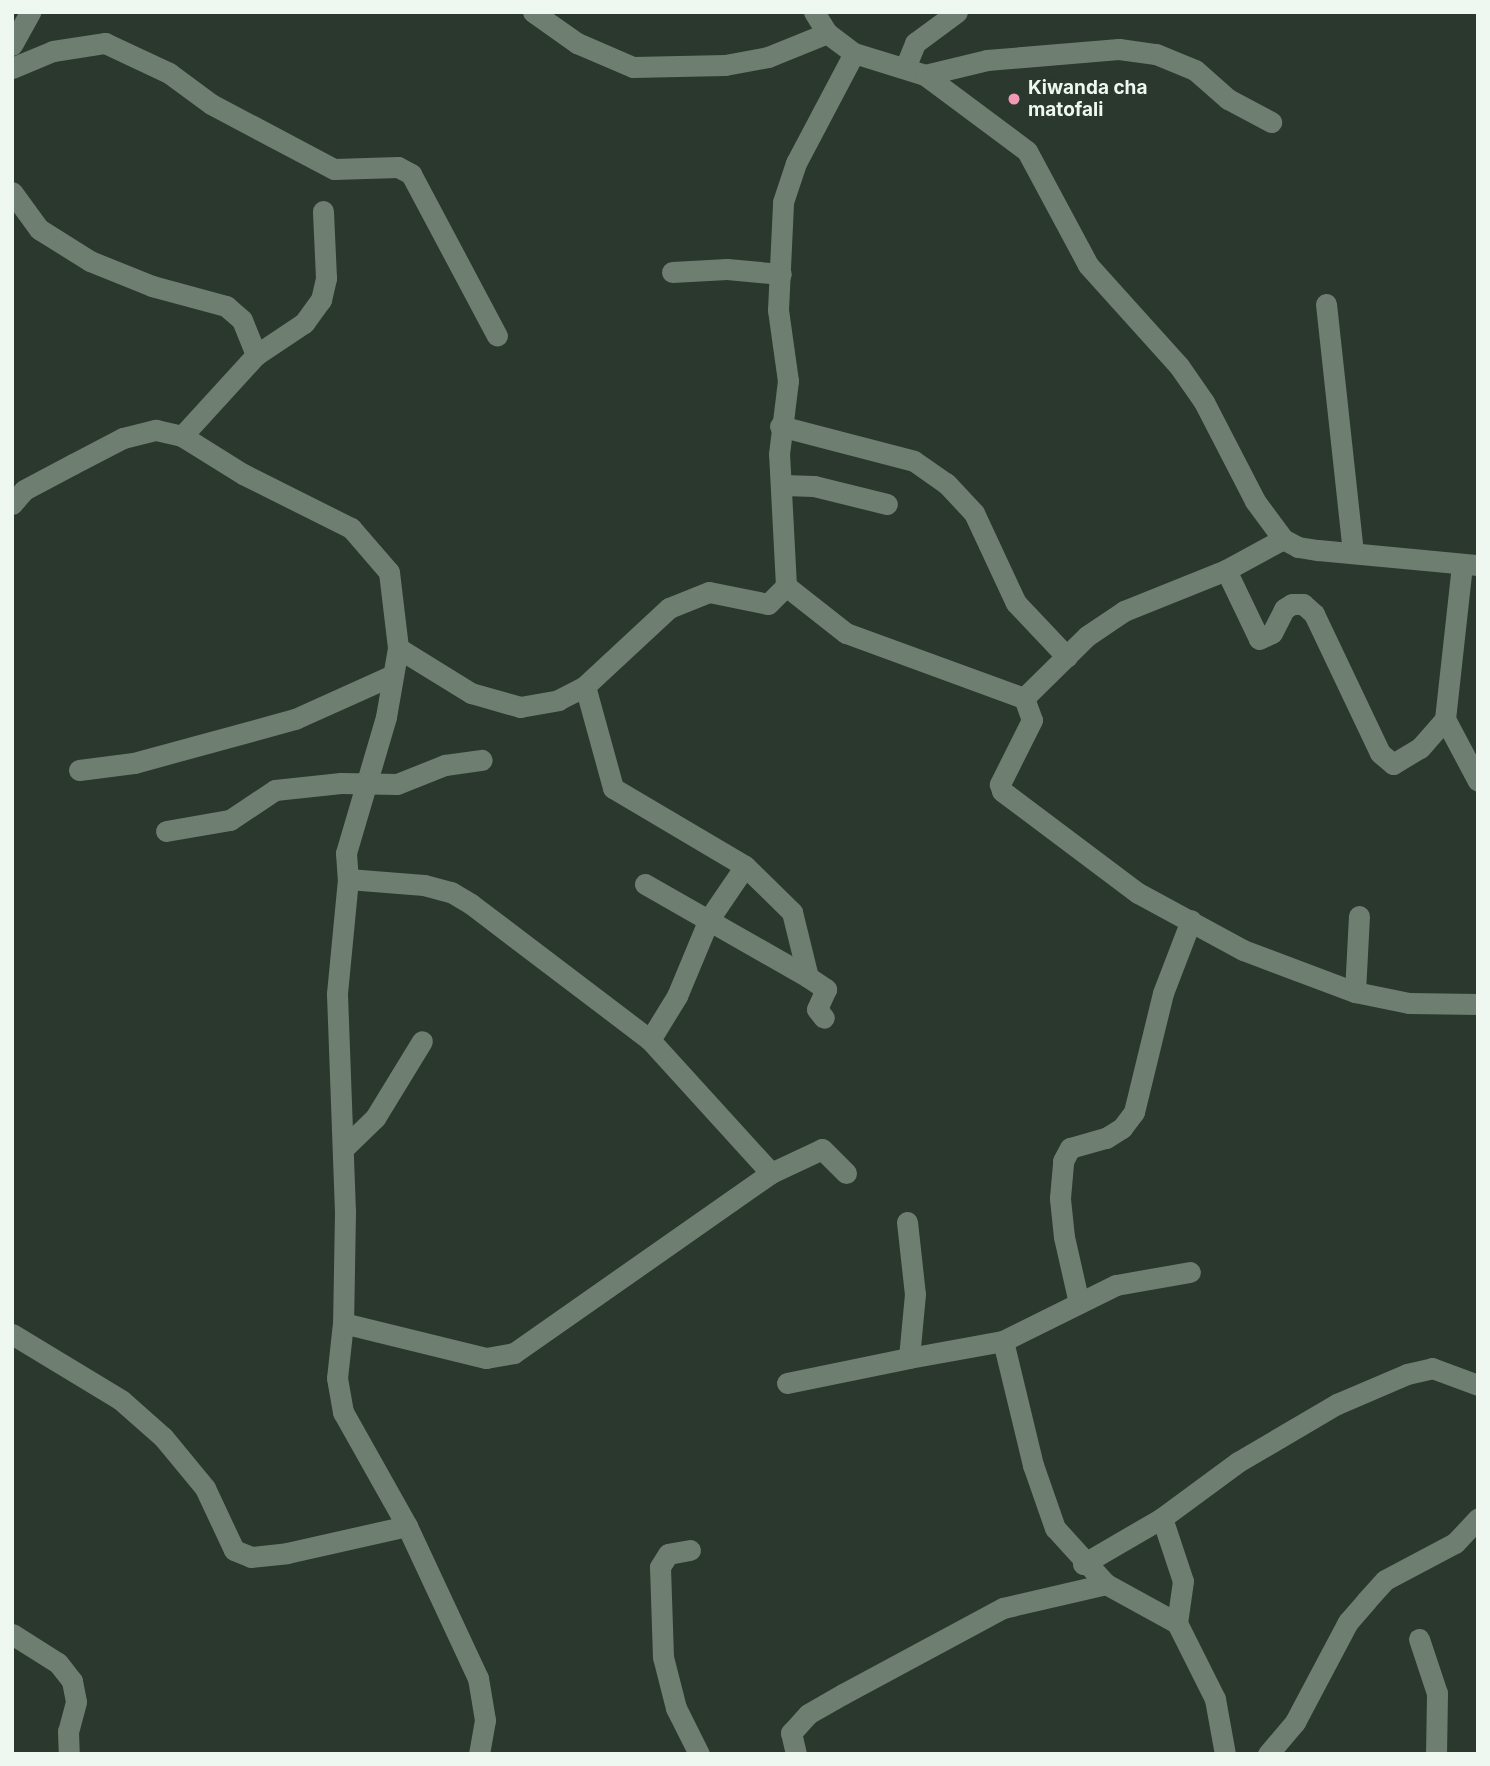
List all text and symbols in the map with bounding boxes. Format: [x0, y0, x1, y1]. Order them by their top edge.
place label: Kiwanda cha matofali [1028, 77, 1147, 121]
marker: Kiwanda cha matofali [1006, 91, 1022, 107]

